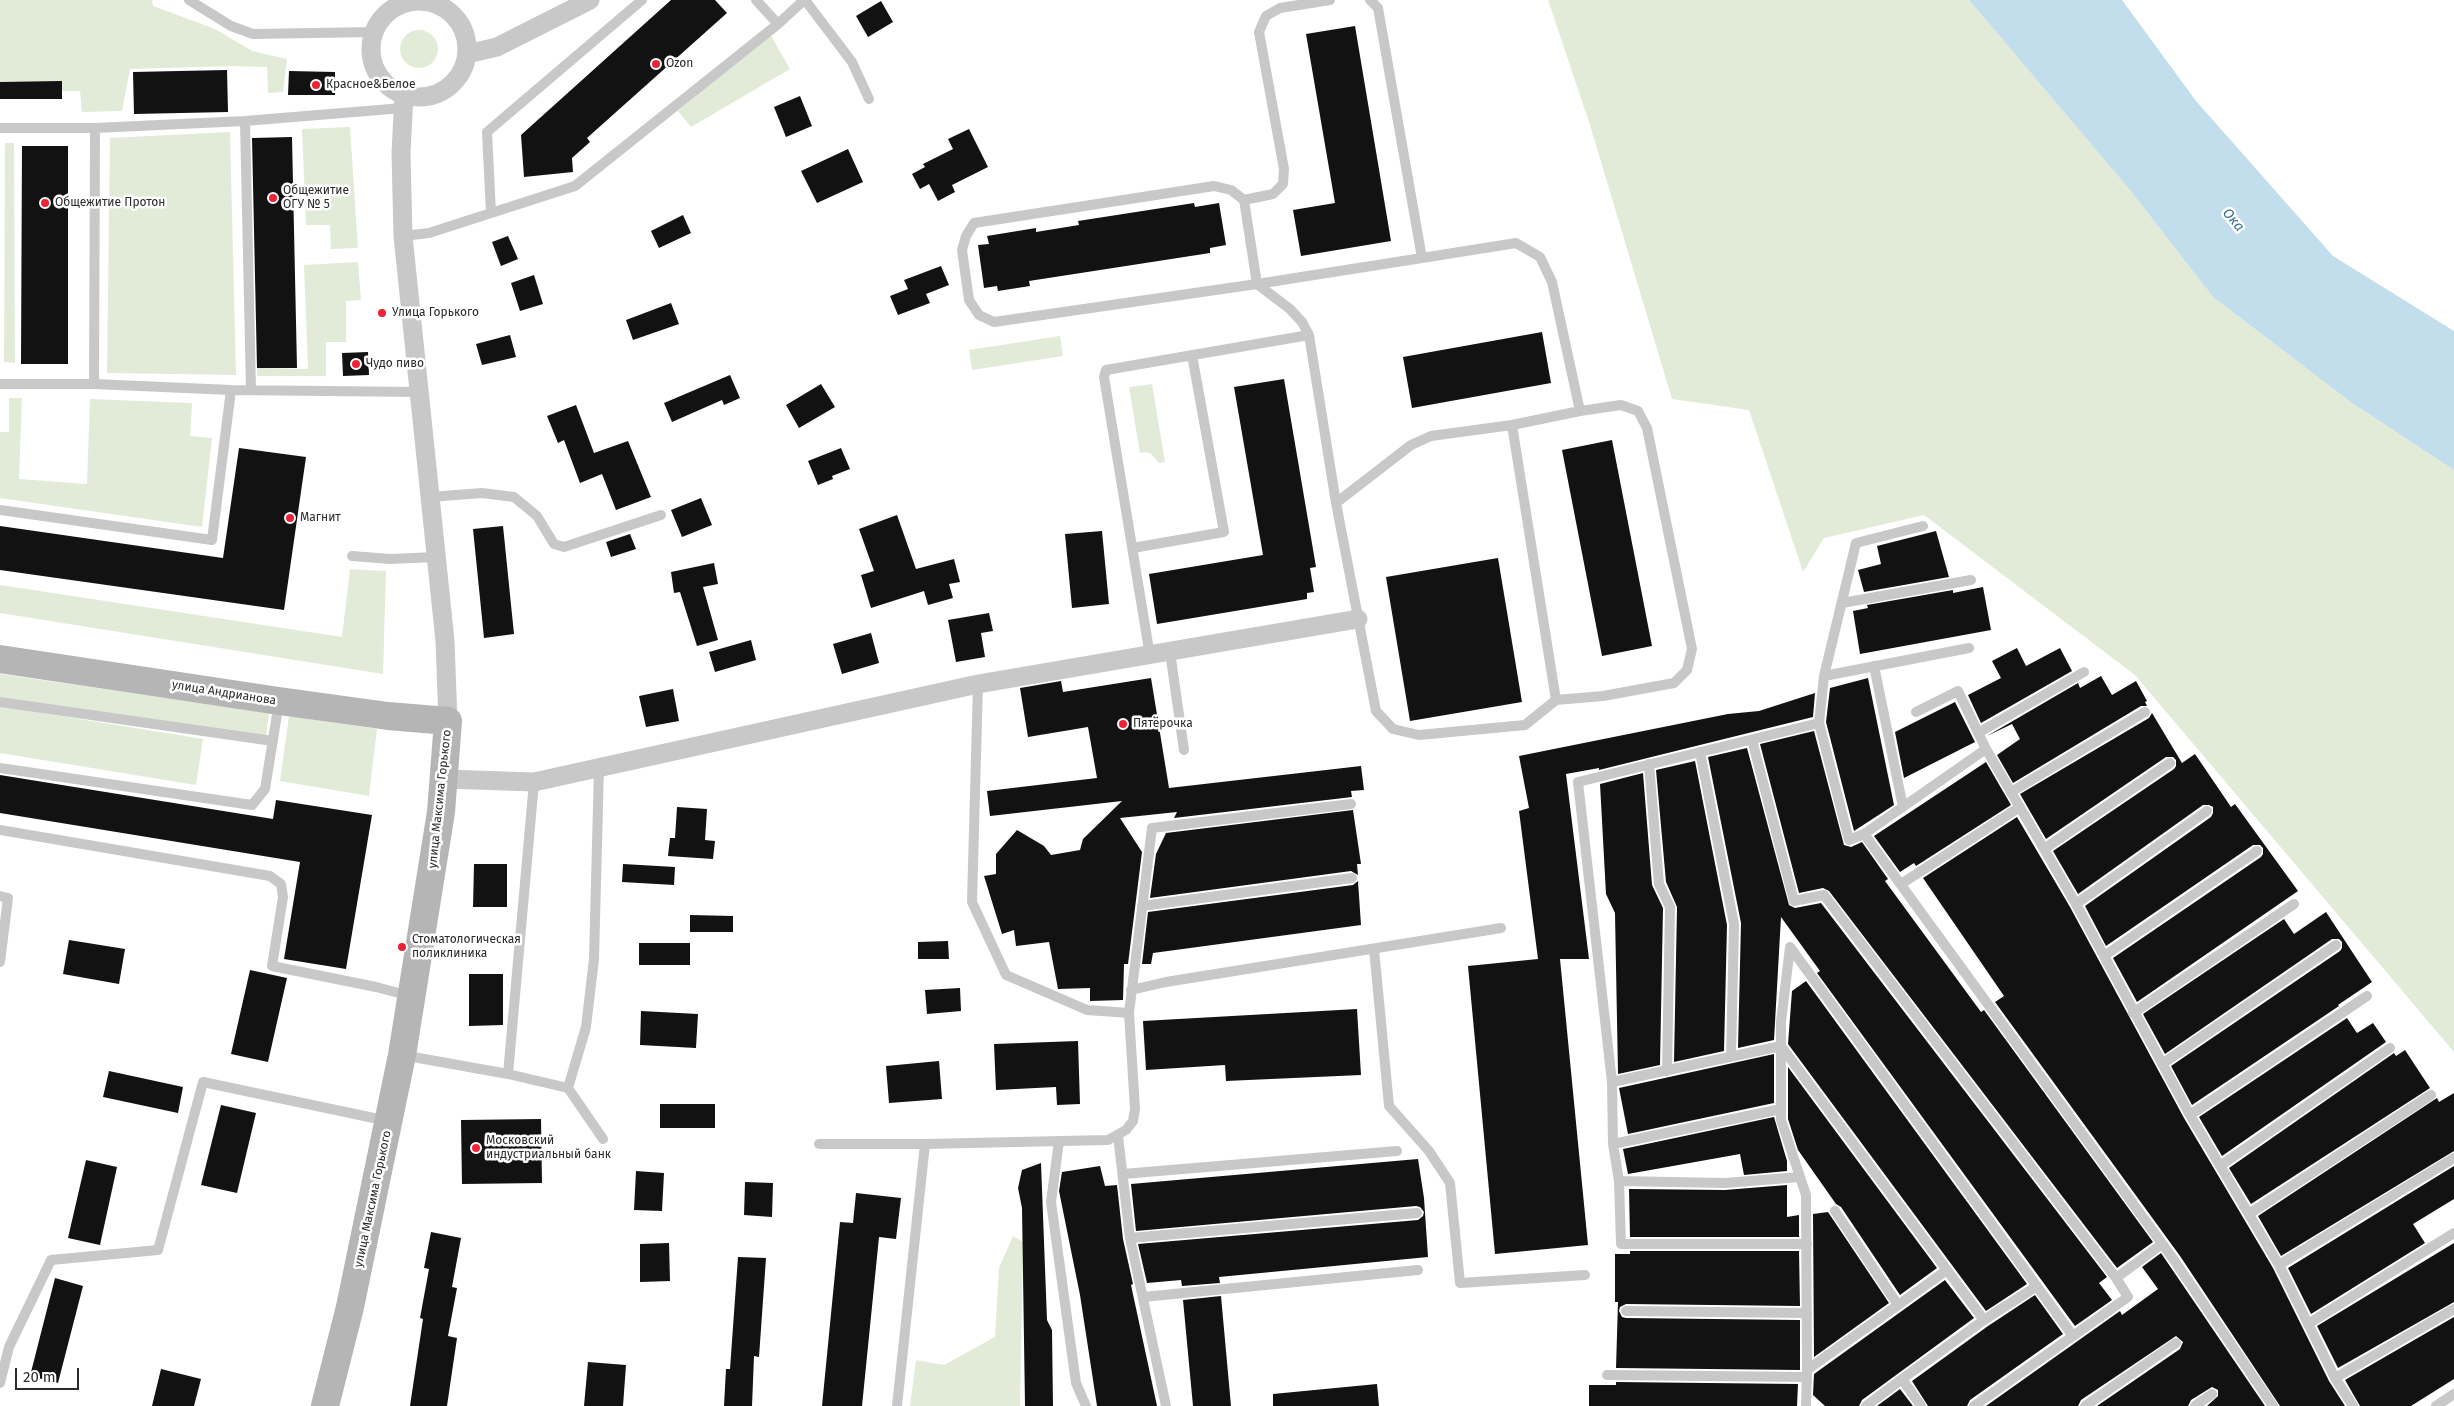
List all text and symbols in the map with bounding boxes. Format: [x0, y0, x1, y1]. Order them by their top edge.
place label: Ozon [666, 57, 693, 71]
marker: Ozon [650, 58, 662, 70]
place label: Красное&Белое [326, 78, 416, 92]
marker: Красное&Белое [310, 79, 322, 91]
place label: Общежитие ОГУ № 5 [283, 184, 349, 212]
marker: Общежитие ОГУ № 5 [267, 192, 279, 204]
place label: Общежитие Протон [55, 196, 165, 210]
marker: Общежитие Протон [39, 197, 51, 209]
water label: Ока [2219, 205, 2247, 235]
place label: Улица Горького [392, 306, 479, 320]
marker: Улица Горького [376, 307, 388, 319]
place label: Чудо пиво [366, 357, 424, 371]
marker: Чудо пиво [350, 358, 362, 370]
place label: Магнит [300, 511, 341, 525]
marker: Магнит [284, 512, 296, 524]
street label: улица Андрианова [171, 678, 277, 708]
place label: Пятёрочка [1133, 717, 1193, 731]
marker: Пятёрочка [1117, 718, 1129, 730]
street label: улица Максима Горького [426, 729, 454, 869]
place label: Стоматологическая поликлиника [412, 933, 521, 961]
marker: Стоматологическая поликлиника [396, 941, 408, 953]
street label: улица Максима Горького [351, 1129, 395, 1269]
place label: Московский индустриальный банк [486, 1134, 611, 1162]
marker: Московский индустриальный банк [470, 1142, 482, 1154]
scale bar [18, 1358, 81, 1390]
text: 20 m [23, 1368, 56, 1386]

